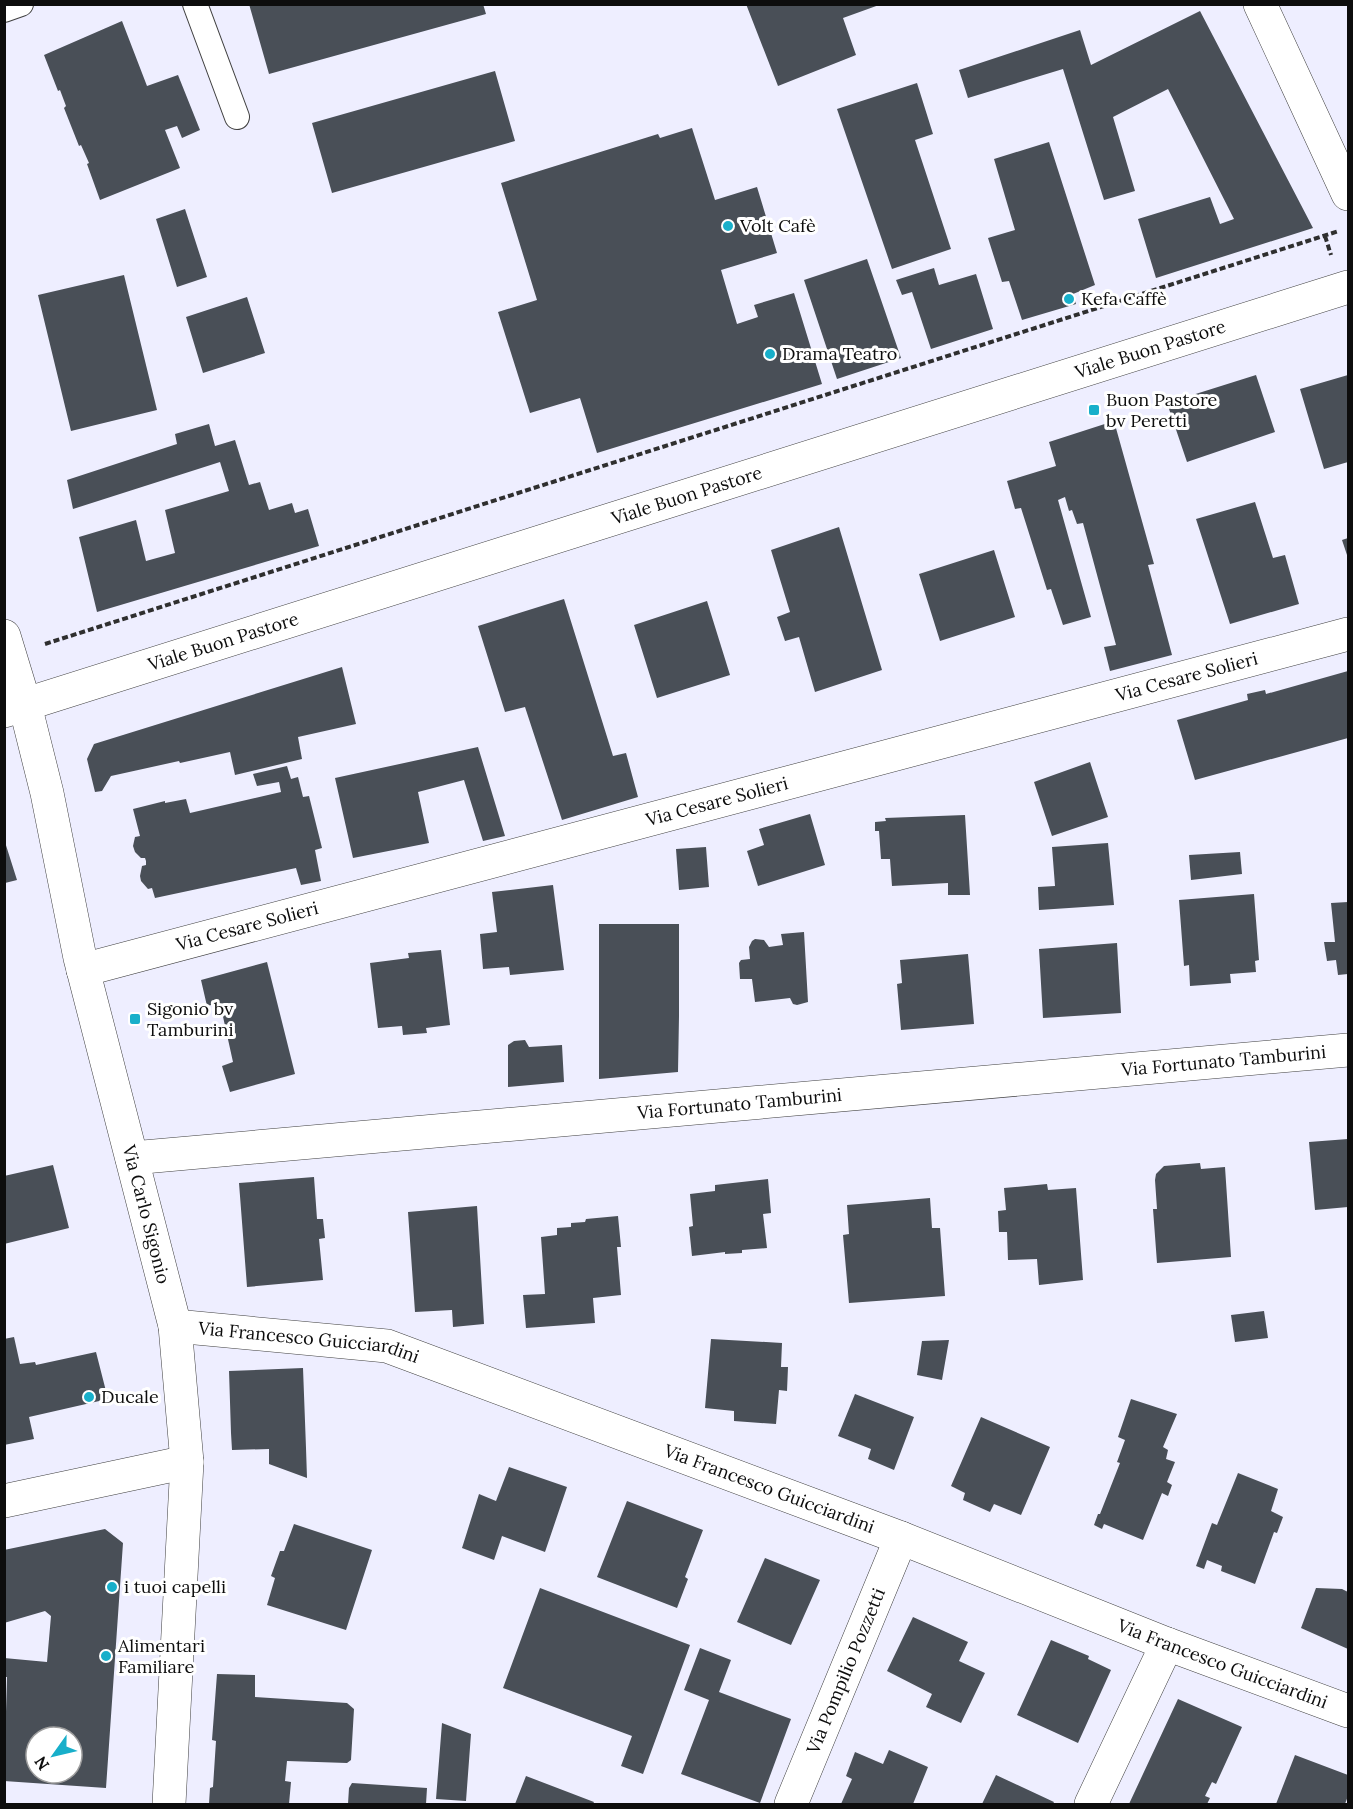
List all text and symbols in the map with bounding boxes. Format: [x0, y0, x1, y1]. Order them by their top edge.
place label: Volt Cafè [739, 214, 816, 237]
marker: Volt Cafè [721, 219, 735, 233]
place label: Kefa Caffè [1081, 287, 1167, 310]
marker: Kefa Caffè [1062, 292, 1076, 306]
street label: Viale Buon Pastore [1071, 314, 1229, 384]
place label: Drama Teatro [782, 342, 897, 365]
marker: Drama Teatro [763, 347, 777, 361]
place label: Buon Pastore bv Peretti [1106, 388, 1218, 432]
marker: Buon Pastore bv Peretti [1087, 403, 1101, 417]
street label: Viale Buon Pastore [608, 461, 765, 530]
street label: Viale Buon Pastore [144, 607, 302, 676]
street label: Via Cesare Solieri [1112, 646, 1260, 706]
street label: Via Cesare Solieri [642, 771, 790, 831]
street label: Via Cesare Solieri [173, 896, 321, 956]
place label: Sigonio bv Tamburini [147, 997, 234, 1041]
marker: Sigonio bv Tamburini [128, 1012, 142, 1026]
street label: Via Fortunato Tamburini [1119, 1040, 1327, 1081]
street label: Via Fortunato Tamburini [635, 1083, 843, 1124]
street label: Via Carlo Sigonio [118, 1142, 176, 1286]
street label: Via Francesco Guicciardini [196, 1316, 423, 1368]
place label: Ducale [101, 1385, 159, 1408]
marker: Ducale [82, 1390, 96, 1404]
street label: Via Francesco Guicciardini [660, 1438, 878, 1538]
place label: i tuoi capelli [124, 1575, 226, 1598]
marker: i tuoi capelli [105, 1580, 119, 1594]
street label: Via Pompilio Pozzetti [801, 1584, 890, 1758]
street label: Via Francesco Guicciardini [1113, 1613, 1331, 1714]
place label: Alimentari Familiare [117, 1634, 205, 1678]
marker: Alimentari Familiare [99, 1649, 113, 1663]
north arrow [24, 1725, 84, 1785]
text: N [30, 1753, 53, 1774]

